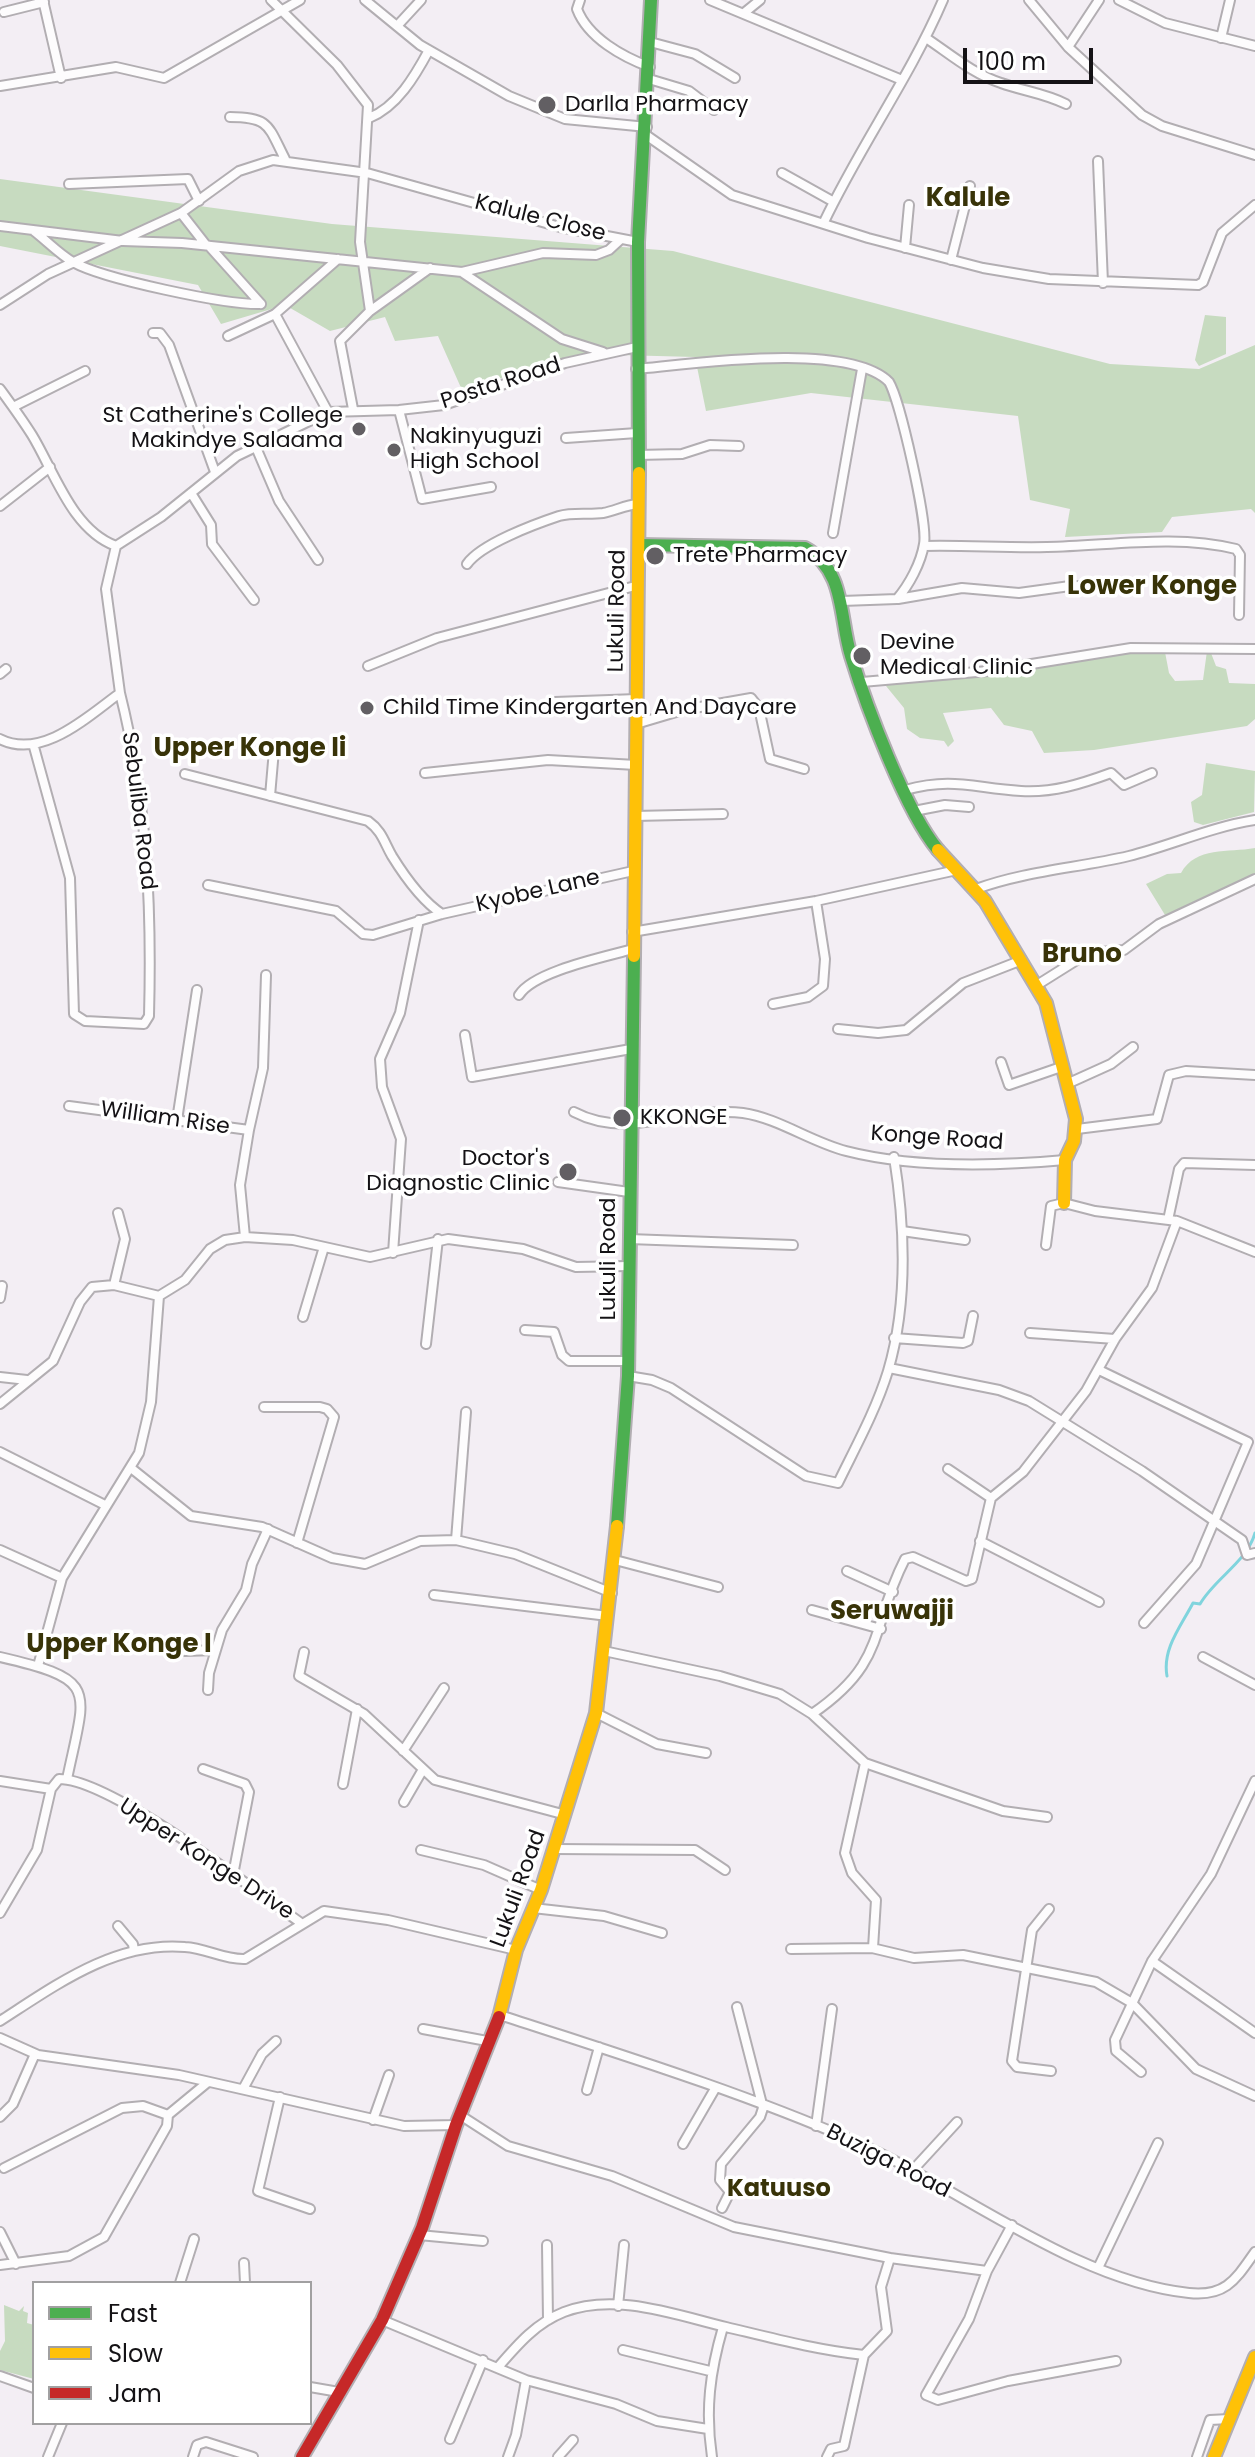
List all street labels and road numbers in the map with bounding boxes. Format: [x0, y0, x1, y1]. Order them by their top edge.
street label: Kalule Close [472, 190, 608, 248]
street label: Posta Road [438, 352, 564, 416]
street label: Lukuli Road [604, 549, 632, 673]
street label: Sebuliba Road [115, 730, 161, 892]
street label: Kyobe Lane [474, 865, 602, 919]
street label: William Rise [99, 1097, 231, 1141]
street label: Konge Road [870, 1121, 1004, 1157]
street label: Lukuli Road [596, 1198, 622, 1320]
street label: Upper Konge Drive [114, 1794, 298, 1926]
street label: Lukuli Road [486, 1827, 552, 1951]
street label: Buziga Road [822, 2119, 954, 2205]

